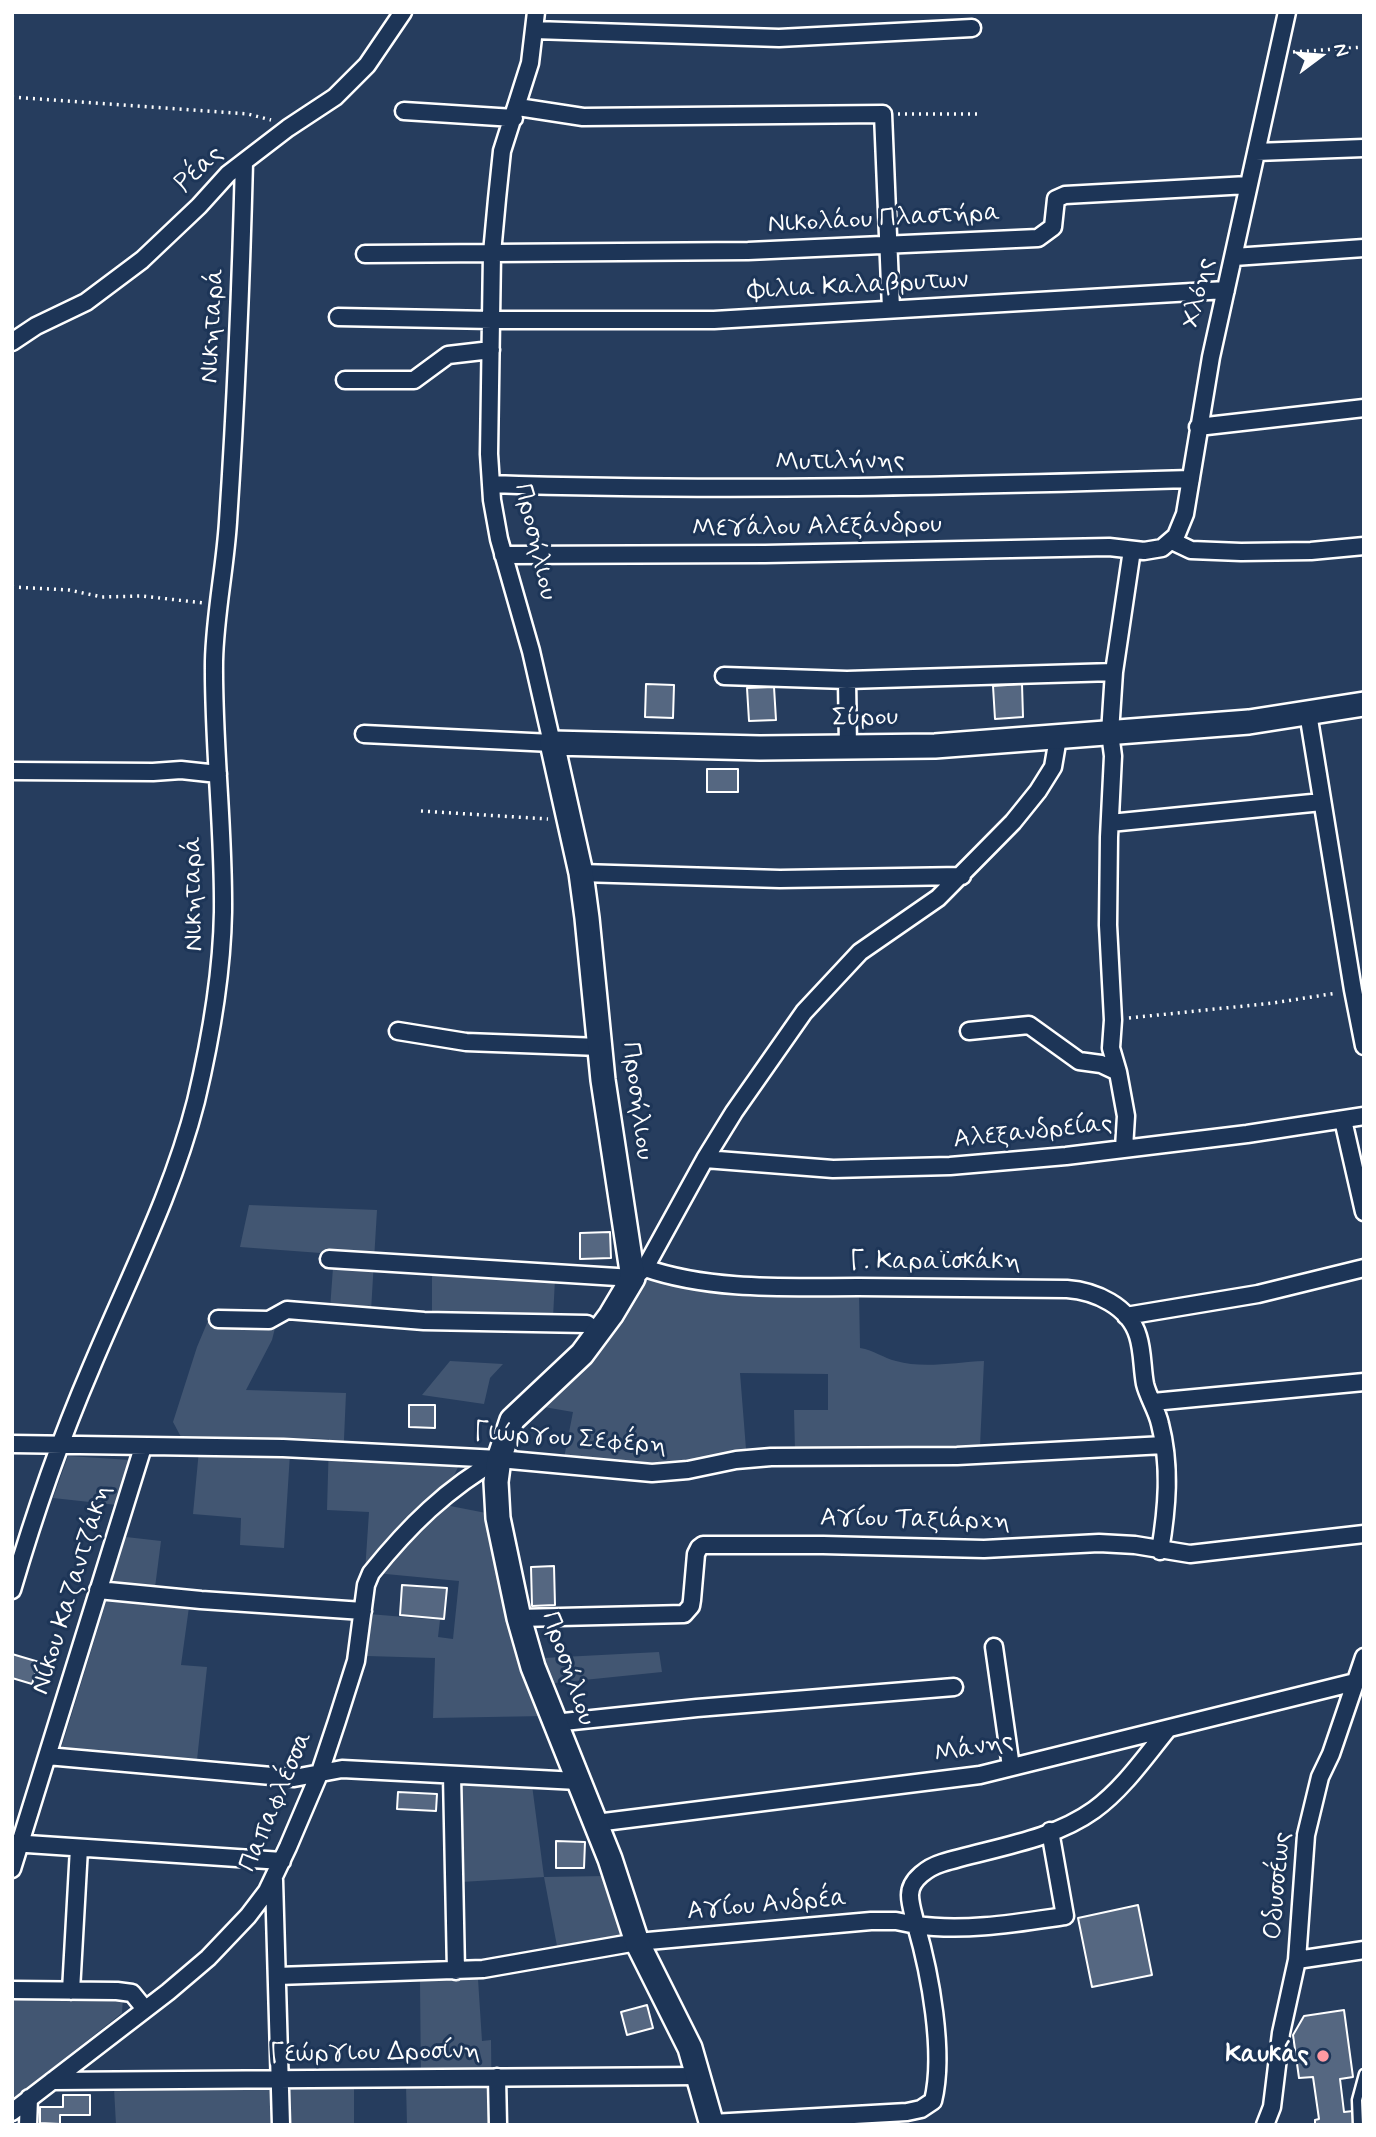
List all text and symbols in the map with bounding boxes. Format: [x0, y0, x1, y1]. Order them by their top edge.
north arrow [1285, 21, 1355, 91]
text: N [1327, 41, 1354, 60]
street label: Ρέας [169, 140, 231, 200]
street label: Νικολάου Πλαστήρα [767, 198, 1001, 242]
street label: Χλόης [1177, 255, 1223, 331]
street label: Φιλια Καλαβρυτων [747, 266, 969, 308]
street label: Νικηταρά [195, 268, 233, 384]
street label: Μυτιλήνης [775, 446, 905, 480]
street label: Προσήλιου [505, 481, 563, 603]
street label: Μεγάλου Αλεξάνδρου [692, 510, 942, 546]
street label: Σύρου [832, 703, 898, 735]
street label: Νικηταρά [178, 836, 212, 952]
street label: Προσήλιου [613, 1040, 659, 1162]
street label: Αλεξανδρείας [952, 1109, 1114, 1157]
street label: Γ. Καραϊσκάκη [849, 1247, 1021, 1279]
street label: Γιώργου Σεφέρη [472, 1418, 668, 1462]
street label: Νίκου Καζαντζάκη [26, 1481, 120, 1699]
street label: Αγίου Ταξιάρχη [820, 1504, 1010, 1538]
street label: Προσήλιου [533, 1608, 601, 1730]
street label: Μάνης [932, 1726, 1016, 1772]
street label: Παπαφλέσσα [233, 1727, 321, 1877]
street label: Οδυσσέως [1259, 1831, 1299, 1941]
street label: Αγίου Ανδρέα [686, 1883, 848, 1929]
street label: Γεώργιου Δροσίνη [269, 2037, 481, 2071]
place label: Καυκάς [1225, 2040, 1309, 2072]
marker: Καυκάς [1315, 2048, 1331, 2064]

